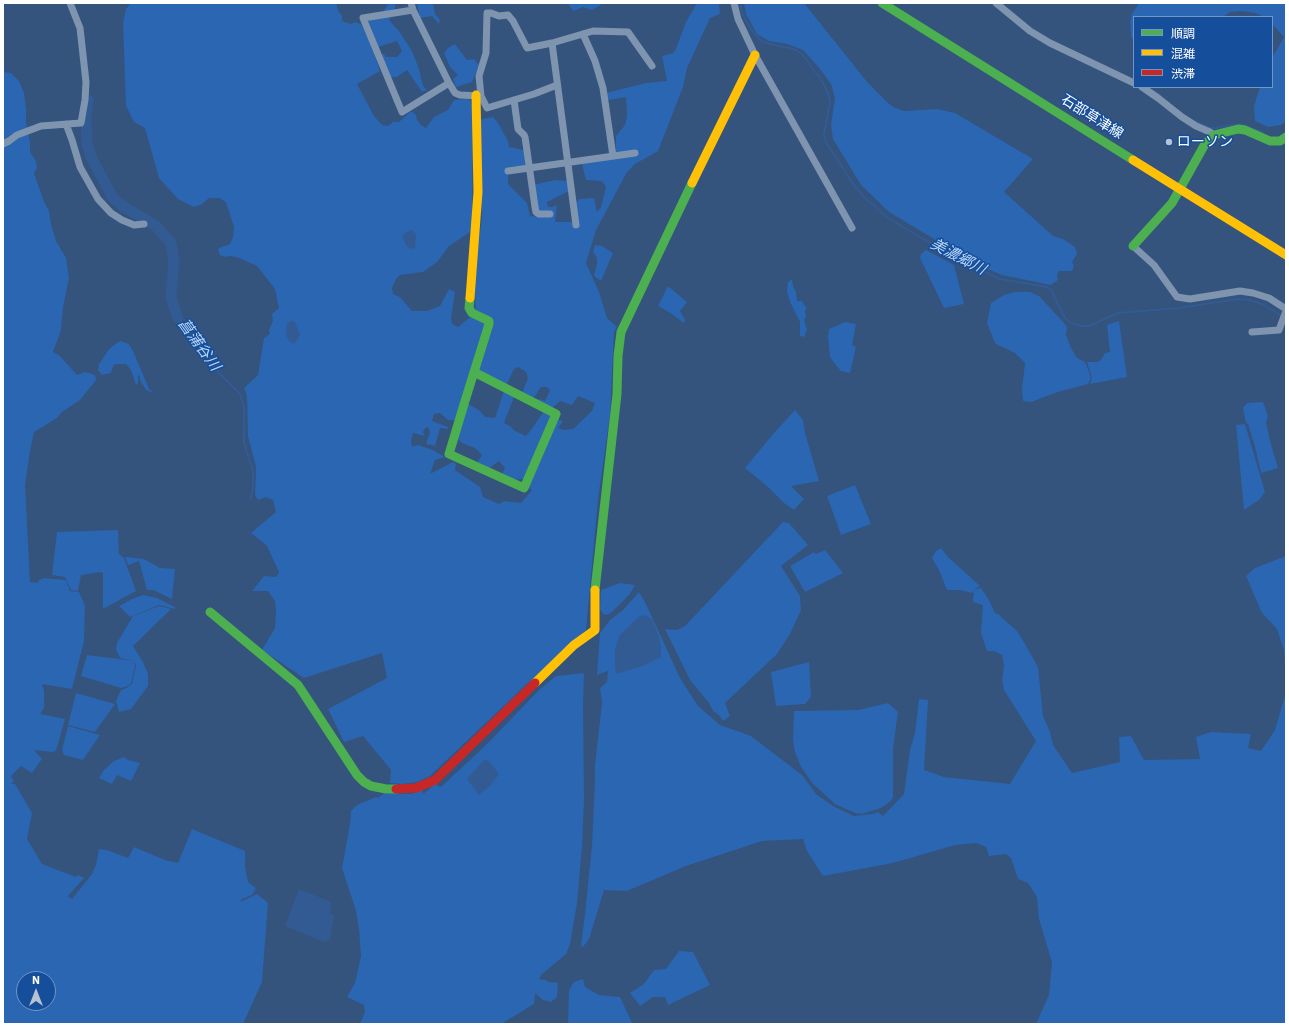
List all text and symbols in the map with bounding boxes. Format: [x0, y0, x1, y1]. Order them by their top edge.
legend [1133, 16, 1273, 88]
text: 順調 [1171, 26, 1195, 41]
text: 混雑 [1171, 46, 1195, 61]
text: 渋滞 [1171, 66, 1195, 81]
street label: 石部草津線 [1058, 91, 1126, 143]
place label: ローソン [1177, 134, 1233, 150]
marker: ローソン [1164, 137, 1174, 147]
water label: 美濃郷川 [927, 235, 989, 279]
water label: 菖蒲谷川 [174, 315, 224, 375]
north arrow [16, 971, 56, 1011]
text: N [32, 973, 40, 987]

